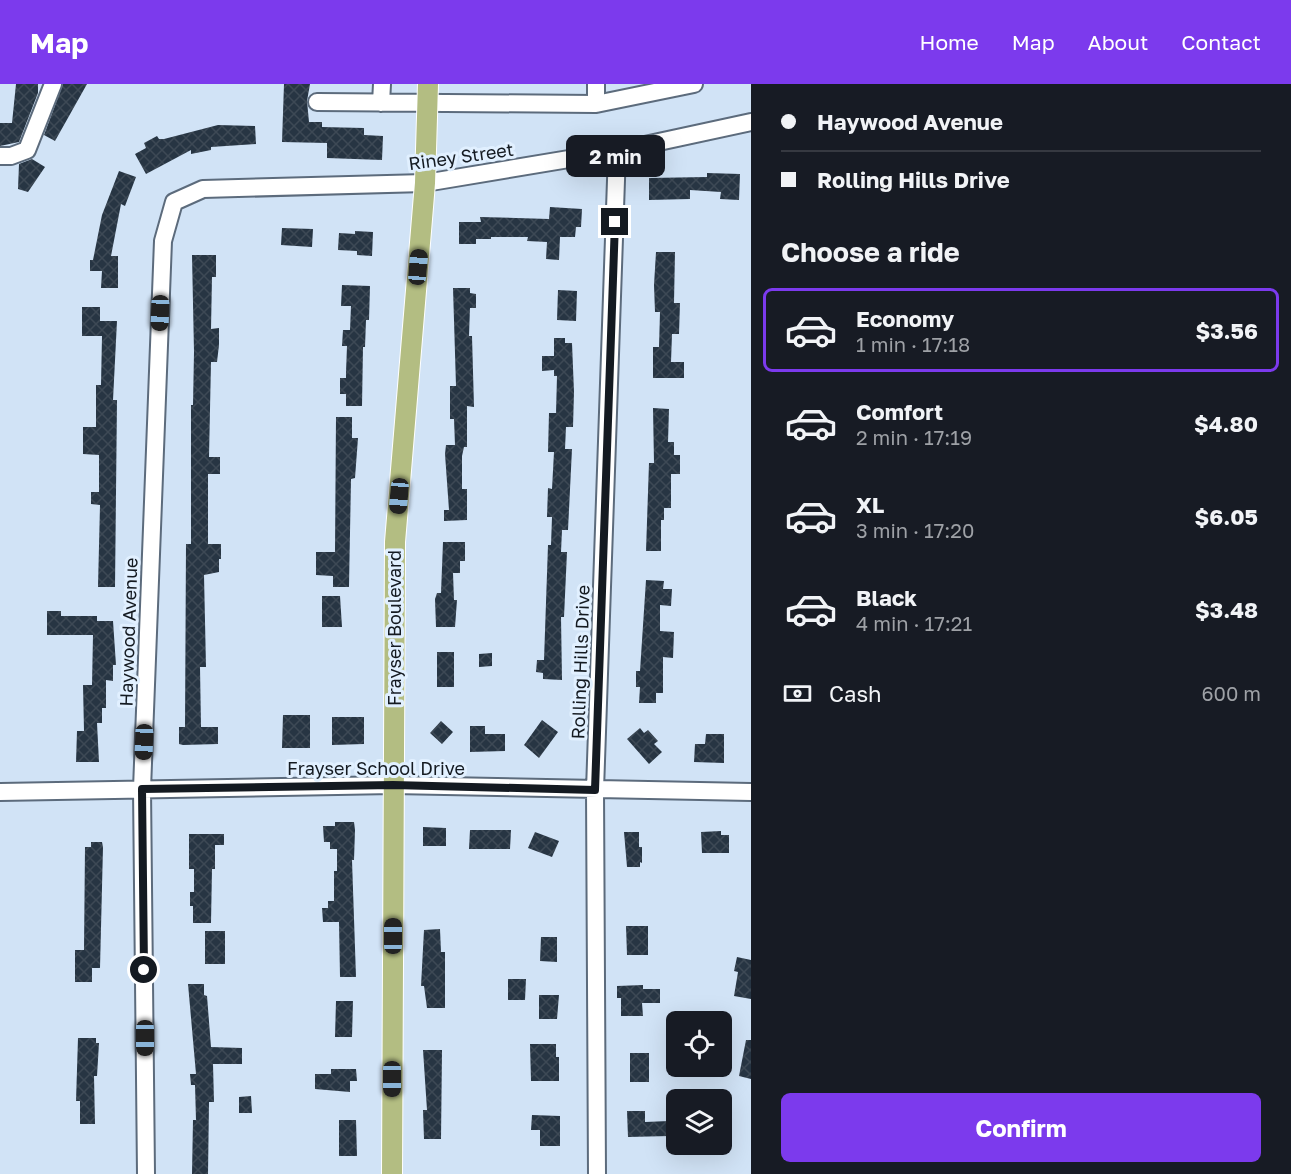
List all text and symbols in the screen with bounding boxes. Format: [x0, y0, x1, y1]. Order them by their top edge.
text: Map [30, 26, 88, 59]
text: Home [919, 29, 979, 55]
text: Map [1012, 29, 1055, 55]
text: About [1088, 29, 1148, 55]
text: Contact [1181, 29, 1261, 55]
text: Haywood Avenue [817, 108, 1003, 135]
callout: 2 min [566, 135, 664, 177]
street label: Riney Street [407, 138, 515, 174]
text: 2 min [589, 144, 642, 168]
text: Rolling Hills Drive [817, 166, 1010, 193]
route end [601, 208, 628, 235]
text: Choose a ride [781, 236, 960, 268]
car [407, 248, 429, 286]
car [150, 295, 170, 331]
icon: car [784, 303, 838, 357]
text: Economy [856, 305, 954, 332]
text: $3.56 [1195, 317, 1258, 344]
text: 1 min · 17:18 [856, 332, 970, 356]
icon: car [784, 396, 838, 450]
text: Comfort [856, 398, 943, 425]
text: $4.80 [1194, 410, 1258, 437]
text: 2 min · 17:19 [856, 425, 972, 449]
car [388, 477, 410, 515]
icon: car [784, 489, 838, 543]
text: XL [856, 491, 884, 518]
text: $6.05 [1195, 503, 1258, 530]
text: 3 min · 17:20 [856, 518, 974, 542]
street label: Frayser Boulevard [383, 550, 405, 706]
street label: Haywood Avenue [114, 557, 142, 707]
icon: car [784, 582, 838, 636]
street label: Rolling Hills Drive [566, 584, 594, 740]
text: Black [856, 584, 917, 611]
text: $3.48 [1195, 596, 1258, 623]
text: 4 min · 17:21 [856, 611, 972, 635]
icon: cash [781, 677, 814, 710]
text: Cash [829, 680, 882, 707]
text: 600 m [1201, 681, 1261, 705]
car [134, 724, 154, 760]
street label: Frayser School Drive [287, 757, 465, 779]
car [384, 918, 402, 954]
route start [130, 956, 157, 983]
map controls [666, 1011, 732, 1155]
button: locate [666, 1011, 732, 1077]
car [136, 1020, 154, 1056]
car [383, 1061, 401, 1097]
button: layers [666, 1089, 732, 1155]
button: Confirm [781, 1093, 1261, 1162]

